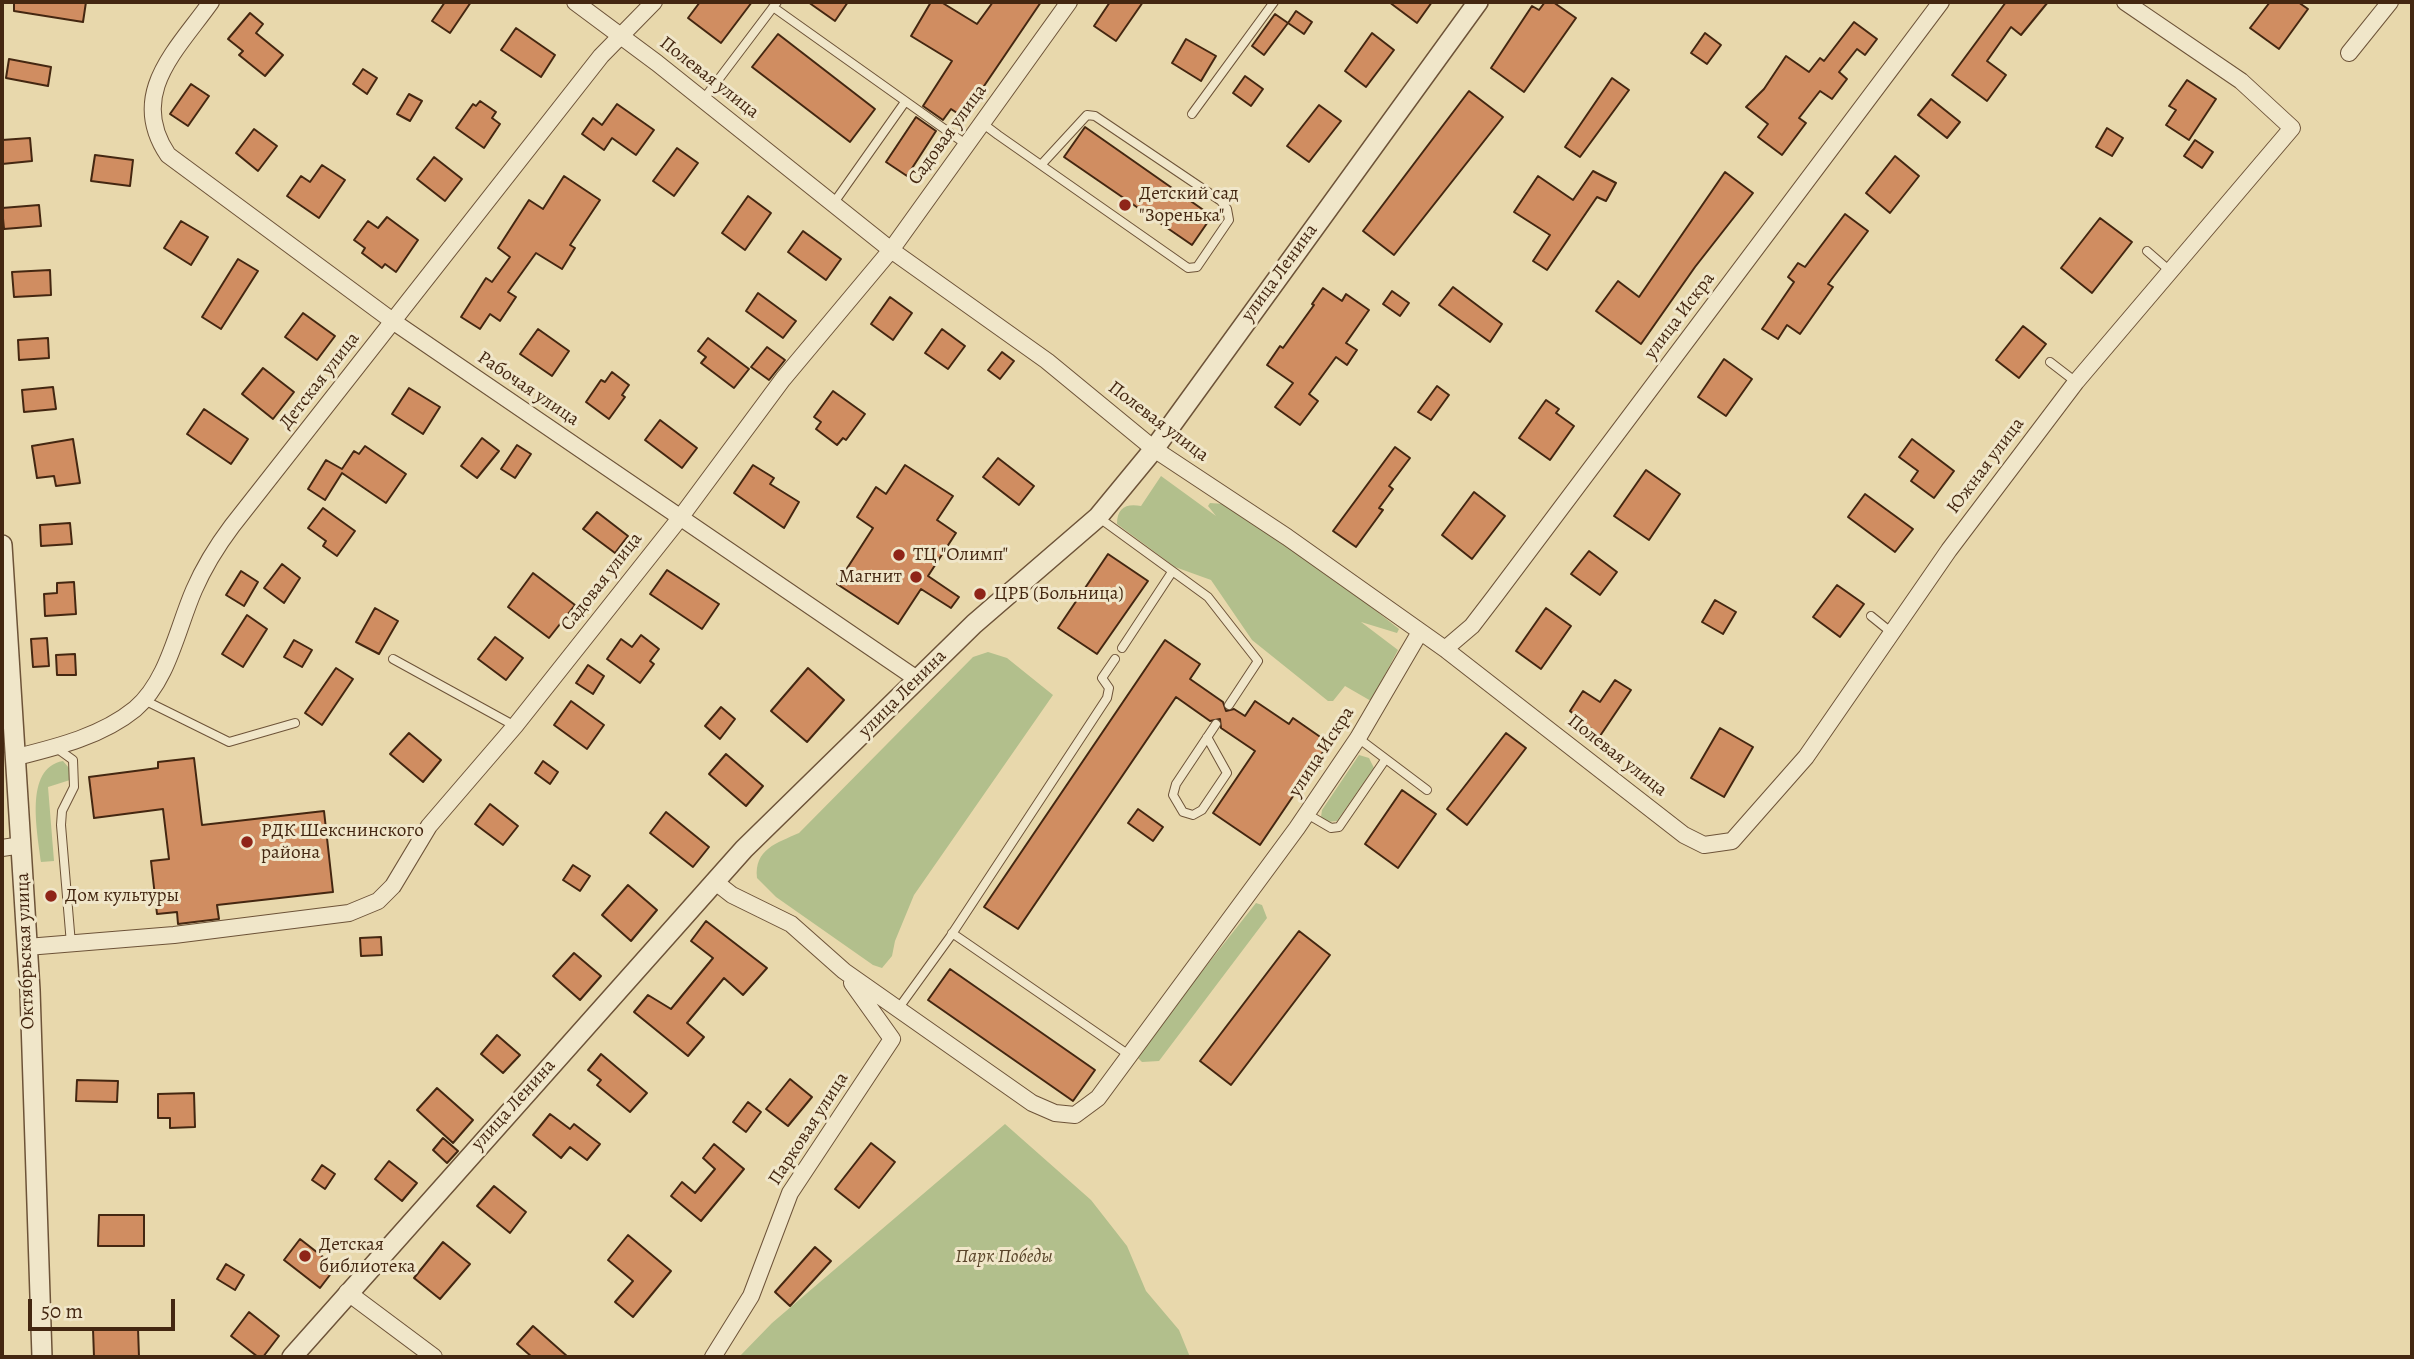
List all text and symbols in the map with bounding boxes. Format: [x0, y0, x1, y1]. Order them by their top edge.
street label: Полевая улица [655, 32, 763, 124]
street label: Садовая улица [904, 80, 992, 190]
place label: Детский сад "Зоренька" [1139, 183, 1238, 227]
marker: Детский сад "Зоренька" [1117, 197, 1133, 213]
street label: улица Ленина [1237, 220, 1323, 326]
street label: улица Искра [1640, 268, 1720, 364]
street label: Детская улица [275, 328, 365, 434]
street label: Рабочая улица [473, 347, 583, 431]
street label: Полевая улица [1103, 377, 1213, 467]
street label: Южная улица [1942, 413, 2030, 519]
street label: Садовая улица [556, 528, 648, 636]
place label: ТЦ "Олимп" [913, 544, 1008, 566]
marker: ТЦ "Олимп" [891, 547, 907, 563]
place label: Магнит [839, 566, 902, 588]
marker: Магнит [908, 569, 924, 585]
place label: ЦРБ (Больница) [994, 583, 1124, 605]
marker: ЦРБ (Больница) [972, 586, 988, 602]
street label: улица Ленина [854, 645, 952, 743]
street label: улица Искра [1284, 703, 1360, 801]
street label: Полевая улица [1563, 710, 1671, 802]
place label: РДК Шекснинского района [261, 820, 424, 864]
marker: РДК Шекснинского района [239, 834, 255, 850]
street label: Октябрьская улица [12, 872, 40, 1030]
place label: Дом культуры [65, 885, 179, 907]
marker: Дом культуры [43, 888, 59, 904]
street label: улица Ленина [467, 1055, 561, 1155]
street label: Парковая улица [764, 1068, 854, 1190]
place label: Детская библиотека [319, 1234, 416, 1278]
park label: Парк Победы [955, 1246, 1053, 1268]
marker: Детская библиотека [297, 1248, 313, 1264]
scale bar [32, 1286, 178, 1330]
text: 50 m [41, 1297, 83, 1325]

